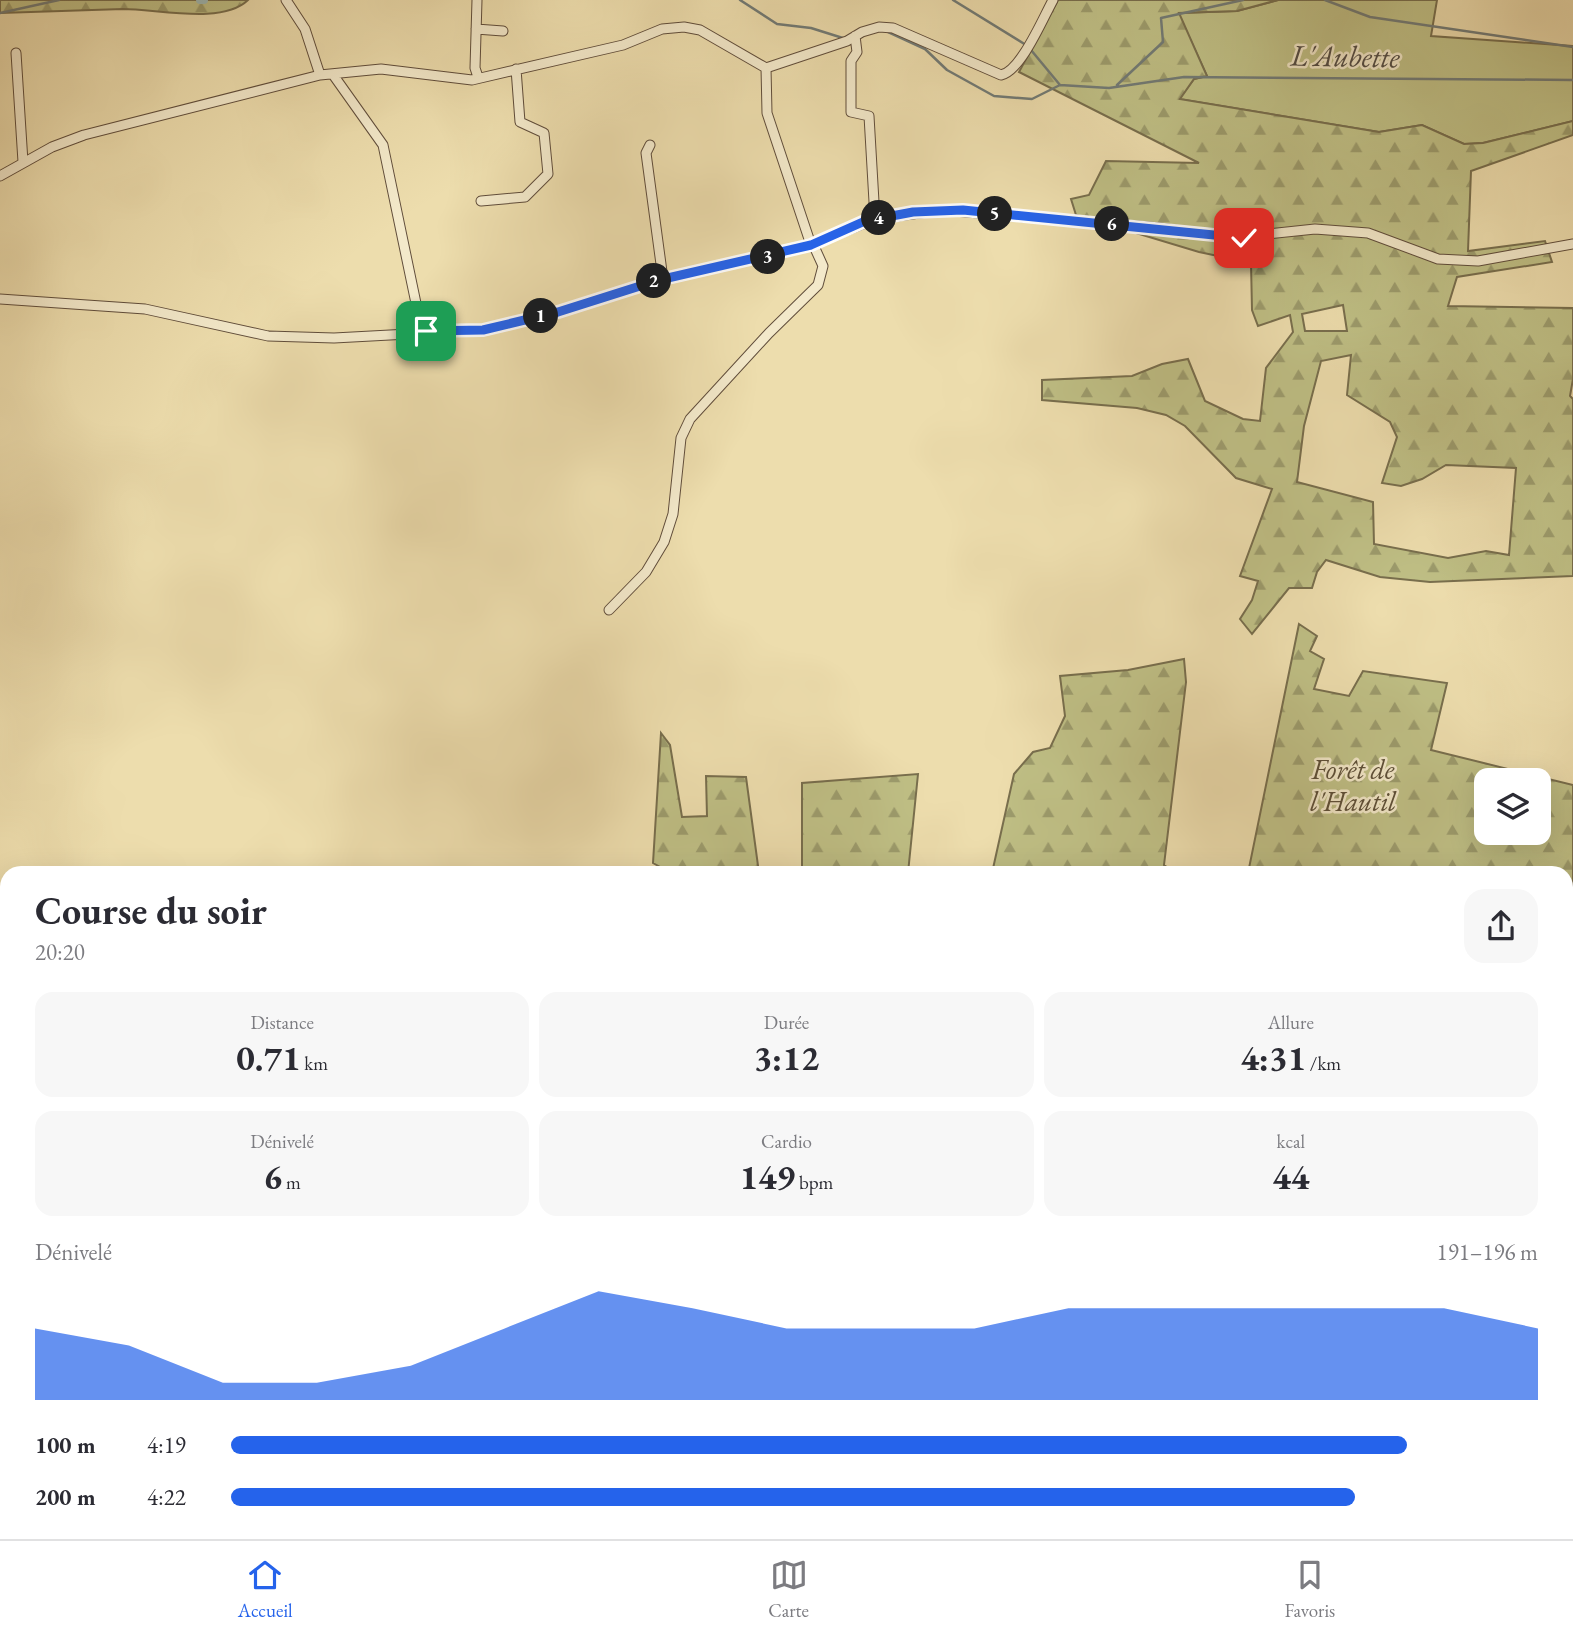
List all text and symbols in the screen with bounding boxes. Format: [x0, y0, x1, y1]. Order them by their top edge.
water label: L'Aubette [1289, 36, 1401, 76]
pin: 5 [978, 196, 1012, 232]
pin: 4 [862, 200, 896, 235]
text: 5 [989, 201, 1000, 226]
text: 4 [873, 205, 884, 230]
pin: 6 [1094, 206, 1130, 242]
pin [1214, 208, 1274, 268]
text: 6 [1106, 211, 1117, 236]
icon: check [1225, 219, 1263, 257]
pin: 3 [750, 240, 786, 274]
text: 3 [762, 244, 773, 269]
pin: 2 [636, 264, 672, 298]
text: 2 [648, 268, 659, 293]
pin: 1 [524, 298, 558, 334]
pin [396, 301, 456, 361]
text: 1 [535, 303, 546, 328]
icon: arrive [407, 312, 445, 350]
park label: Forêt de l'Hautil [1310, 751, 1397, 819]
map controls [1474, 768, 1551, 845]
button: layers [1474, 768, 1551, 845]
text: Course du soir [35, 886, 267, 935]
button: share [1464, 889, 1538, 963]
text: 20:20 [35, 937, 85, 967]
text: Distance [250, 1010, 314, 1035]
text: Durée [764, 1010, 809, 1035]
text: Allure [1268, 1010, 1314, 1035]
text: 0.71 [236, 1035, 301, 1080]
text: 3:12 [754, 1035, 819, 1080]
text: 4:31 [1241, 1035, 1306, 1080]
text: km [301, 1051, 328, 1076]
text: /km [1306, 1051, 1341, 1076]
text: Dénivelé [250, 1129, 314, 1154]
text: Cardio [761, 1129, 812, 1154]
text: kcal [1277, 1129, 1305, 1154]
text: 6 [264, 1154, 282, 1199]
text: 149 [740, 1154, 795, 1199]
text: 44 [1272, 1154, 1309, 1199]
text: m [282, 1170, 301, 1195]
text: bpm [795, 1170, 833, 1195]
text: Dénivelé [35, 1237, 112, 1267]
text: 191–196 m [1437, 1237, 1538, 1267]
text: 100 m [35, 1430, 96, 1460]
text: 4:19 [147, 1430, 186, 1460]
text: 200 m [35, 1482, 96, 1512]
text: 4:22 [147, 1482, 186, 1512]
tab: Accueil [238, 1556, 293, 1623]
tab: Carte [768, 1556, 809, 1623]
tab: Favoris [1284, 1556, 1335, 1623]

